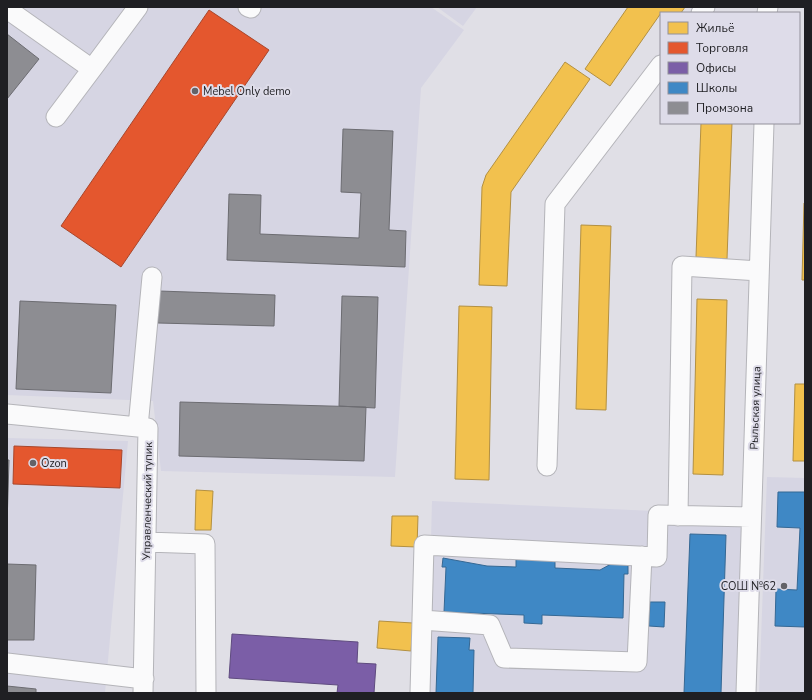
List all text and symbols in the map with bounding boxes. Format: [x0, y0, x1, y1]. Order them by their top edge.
legend [660, 12, 800, 124]
text: Жильё [696, 20, 734, 36]
text: Торговля [696, 40, 748, 56]
text: Офисы [696, 60, 736, 76]
text: Школы [696, 80, 737, 96]
place label: Mebel Only demo [203, 84, 291, 99]
marker: Mebel Only demo [190, 86, 200, 96]
text: Промзона [696, 100, 753, 116]
street label: Рыльская улица [747, 366, 764, 450]
street label: Управленческий тупик [139, 442, 156, 561]
place label: Ozon [41, 456, 67, 471]
marker: Ozon [28, 458, 38, 468]
place label: СОШ №62 [721, 579, 776, 594]
marker: СОШ №62 [779, 581, 789, 591]

